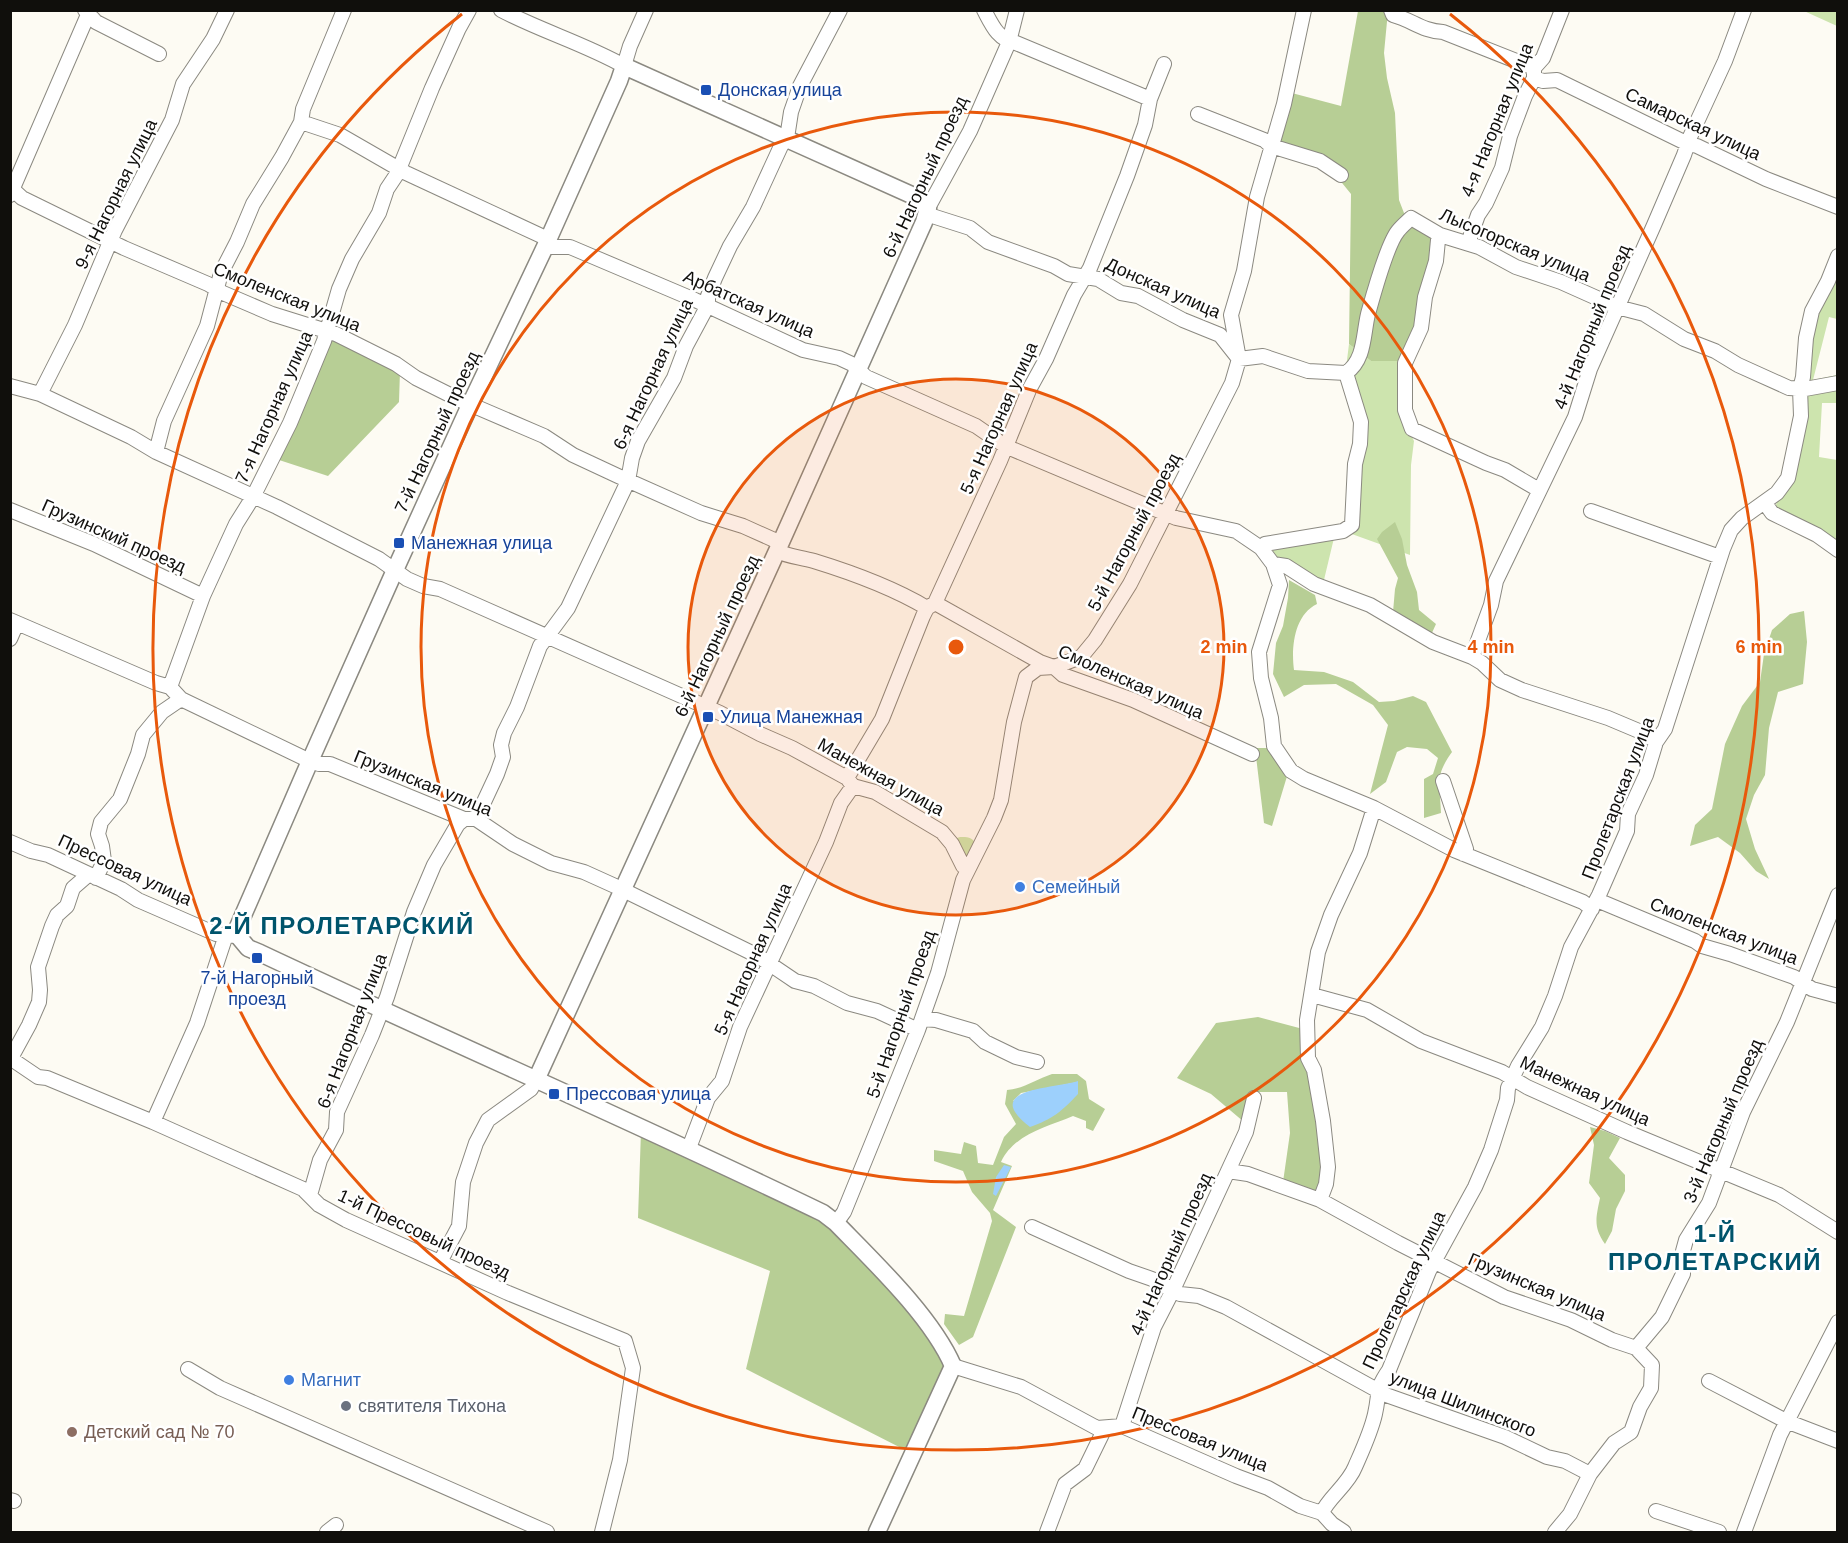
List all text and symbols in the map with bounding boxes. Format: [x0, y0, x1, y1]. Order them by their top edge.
street label: 4-я Нагорная улица [1457, 39, 1537, 200]
place label: Донская улица [718, 80, 843, 100]
marker: Донская улица [699, 83, 713, 97]
street label: Самарская улица [1622, 84, 1765, 165]
street label: 6-й Нагорный проезд [879, 93, 971, 261]
street label: 9-я Нагорная улица [71, 115, 161, 272]
street label: Лысогорская улица [1437, 204, 1594, 286]
street label: 4-й Нагорный проезд [1550, 241, 1634, 412]
street label: Донская улица [1102, 254, 1225, 323]
street label: Смоленская улица [210, 258, 364, 336]
street label: Арбатская улица [680, 266, 818, 342]
street label: 6-я Нагорная улица [609, 295, 697, 453]
street label: 7-я Нагорная улица [231, 327, 317, 486]
street label: 5-я Нагорная улица [956, 338, 1042, 497]
street label: 7-й Нагорный проезд [391, 348, 483, 516]
street label: 5-й Нагорный проезд [1084, 449, 1184, 614]
street label: Грузинский проезд [39, 495, 190, 577]
place label: Манежная улица [411, 533, 553, 553]
marker: Манежная улица [392, 536, 406, 550]
street label: 6-й Нагорный проезд [671, 552, 763, 720]
centre of rings [946, 637, 966, 657]
text: 2 min [1200, 637, 1248, 657]
text: 4 min [1467, 637, 1515, 657]
text: 6 min [1735, 637, 1783, 657]
street label: Смоленская улица [1055, 641, 1208, 723]
place label: Улица Манежная [720, 707, 863, 727]
marker: Улица Манежная [701, 710, 715, 724]
street label: Пролетарская улица [1578, 713, 1659, 882]
street label: Манежная улица [814, 734, 948, 820]
street label: Грузинская улица [351, 746, 496, 820]
street label: Прессовая улица [55, 830, 196, 910]
place label: Семейный [1032, 877, 1120, 897]
street label: 5-я Нагорная улица [710, 879, 796, 1038]
marker: Семейный [1013, 880, 1027, 894]
street label: Смоленская улица [1647, 894, 1802, 969]
district label: 2-Й ПРОЛЕТАРСКИЙ [209, 912, 475, 939]
street label: 5-й Нагорный проезд [863, 927, 939, 1100]
street label: 6-я Нагорная улица [313, 950, 391, 1111]
marker: 7-й Нагорный проезд [250, 951, 264, 965]
place label: 7-й Нагорный проезд [200, 968, 314, 1009]
street label: 3-й Нагорный проезд [1679, 1036, 1767, 1206]
street label: Манежная улица [1517, 1052, 1654, 1130]
place label: Прессовая улица [566, 1084, 712, 1104]
marker: Прессовая улица [547, 1087, 561, 1101]
street label: 4-й Нагорный проезд [1126, 1169, 1216, 1338]
street label: 1-й Прессовый проезд [335, 1185, 514, 1283]
street label: Пролетарская улица [1359, 1207, 1450, 1372]
district label: 1-Й ПРОЛЕТАРСКИЙ [1608, 1220, 1822, 1275]
street label: Грузинская улица [1465, 1249, 1610, 1325]
street label: улица Шилинского [1387, 1367, 1539, 1441]
place label: Магнит [301, 1370, 361, 1390]
marker: Магнит [282, 1373, 296, 1387]
place label: святителя Тихона [358, 1396, 507, 1416]
marker: святителя Тихона [339, 1399, 353, 1413]
street label: Прессовая улица [1129, 1403, 1272, 1476]
place label: Детский сад № 70 [84, 1422, 234, 1442]
marker: Детский сад № 70 [65, 1425, 79, 1439]

